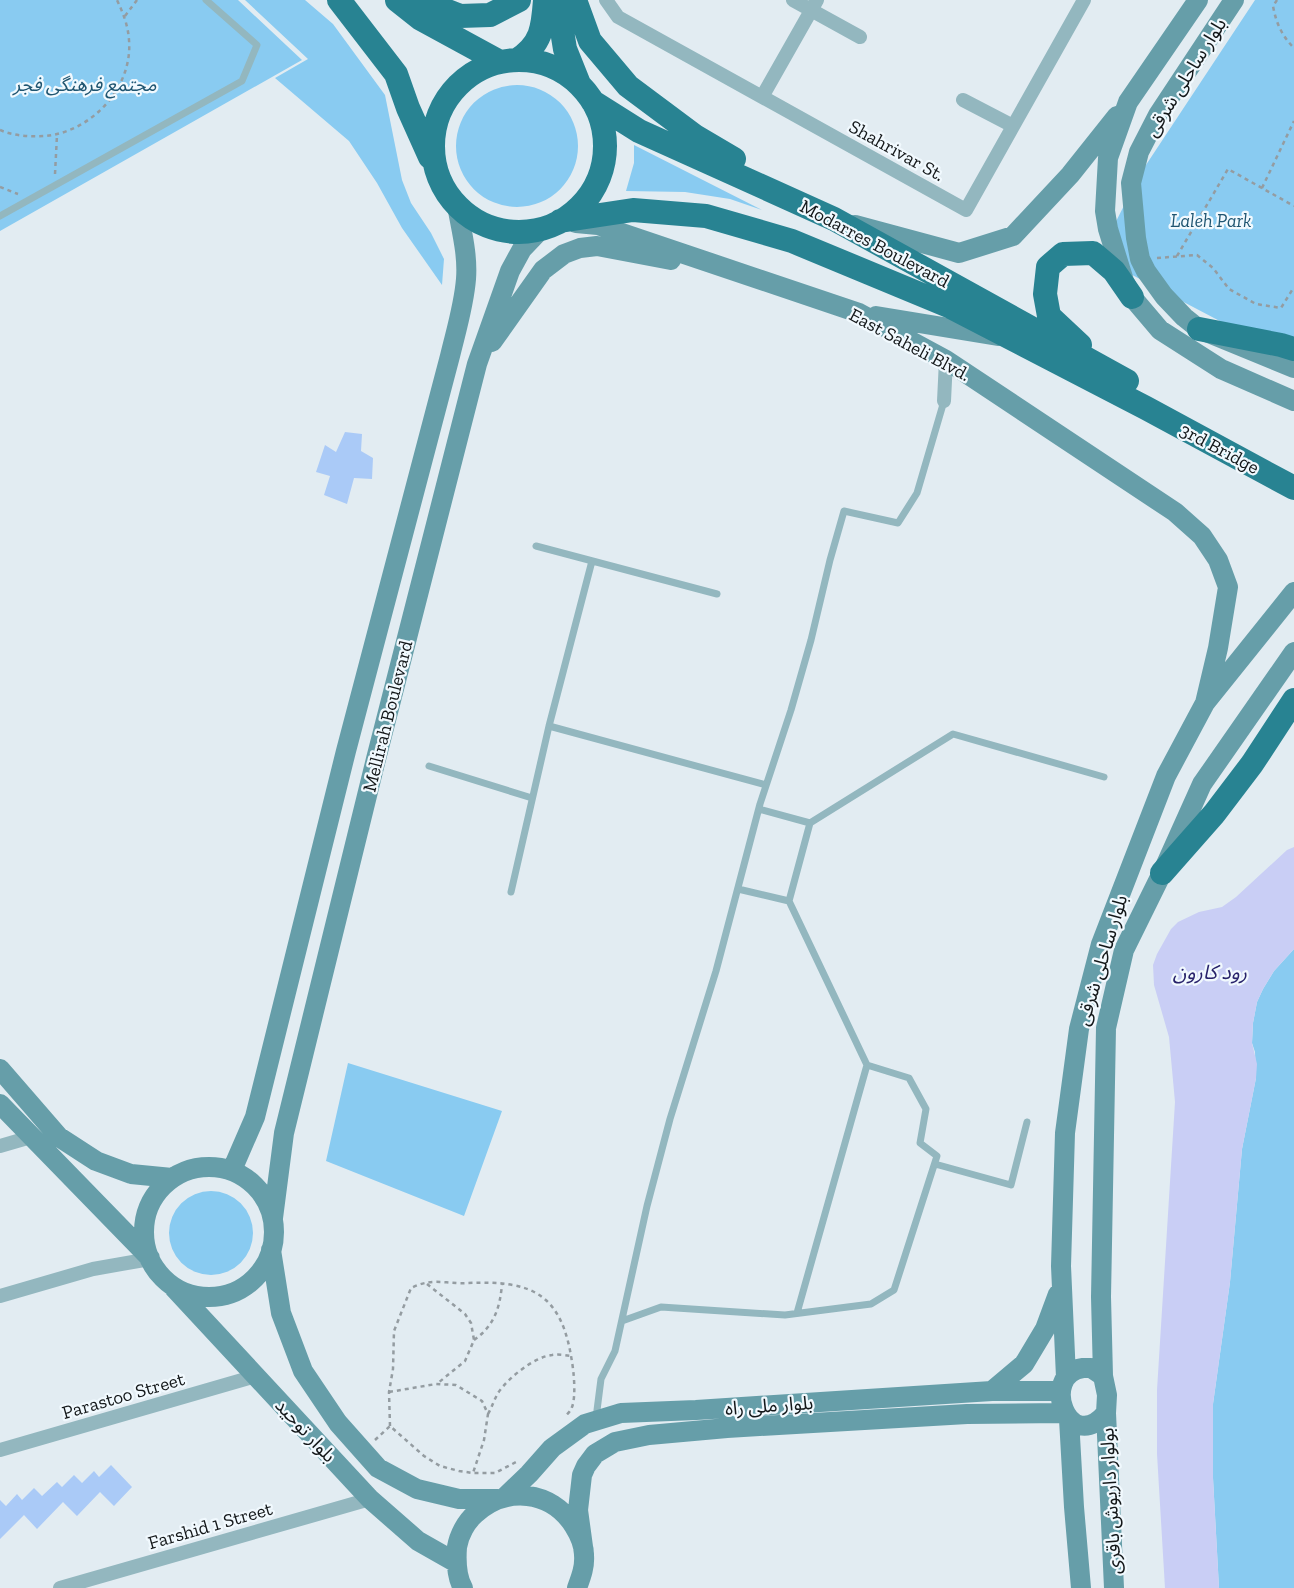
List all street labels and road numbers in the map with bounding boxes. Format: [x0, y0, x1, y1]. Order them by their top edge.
street label: بلوار ساحلی شرقی [1140, 14, 1231, 141]
street label: Shahrivar St. [845, 115, 949, 186]
street label: Modarres Boulevard [796, 194, 954, 293]
street label: East Saheli Blvd. [845, 303, 974, 386]
street label: 3rd Bridge [1176, 418, 1263, 479]
street label: Mellirah Boulevard [358, 637, 418, 794]
street label: بلوار ساحلی شرقی [1071, 892, 1132, 1028]
street label: Parastoo Street [59, 1367, 187, 1424]
street label: بلوار ملی راه [724, 1391, 814, 1420]
street label: بلوار توحید [270, 1394, 341, 1467]
street label: بولوار داریوش باقری [1095, 1427, 1126, 1575]
street label: Farshid 1 Street [145, 1497, 275, 1554]

